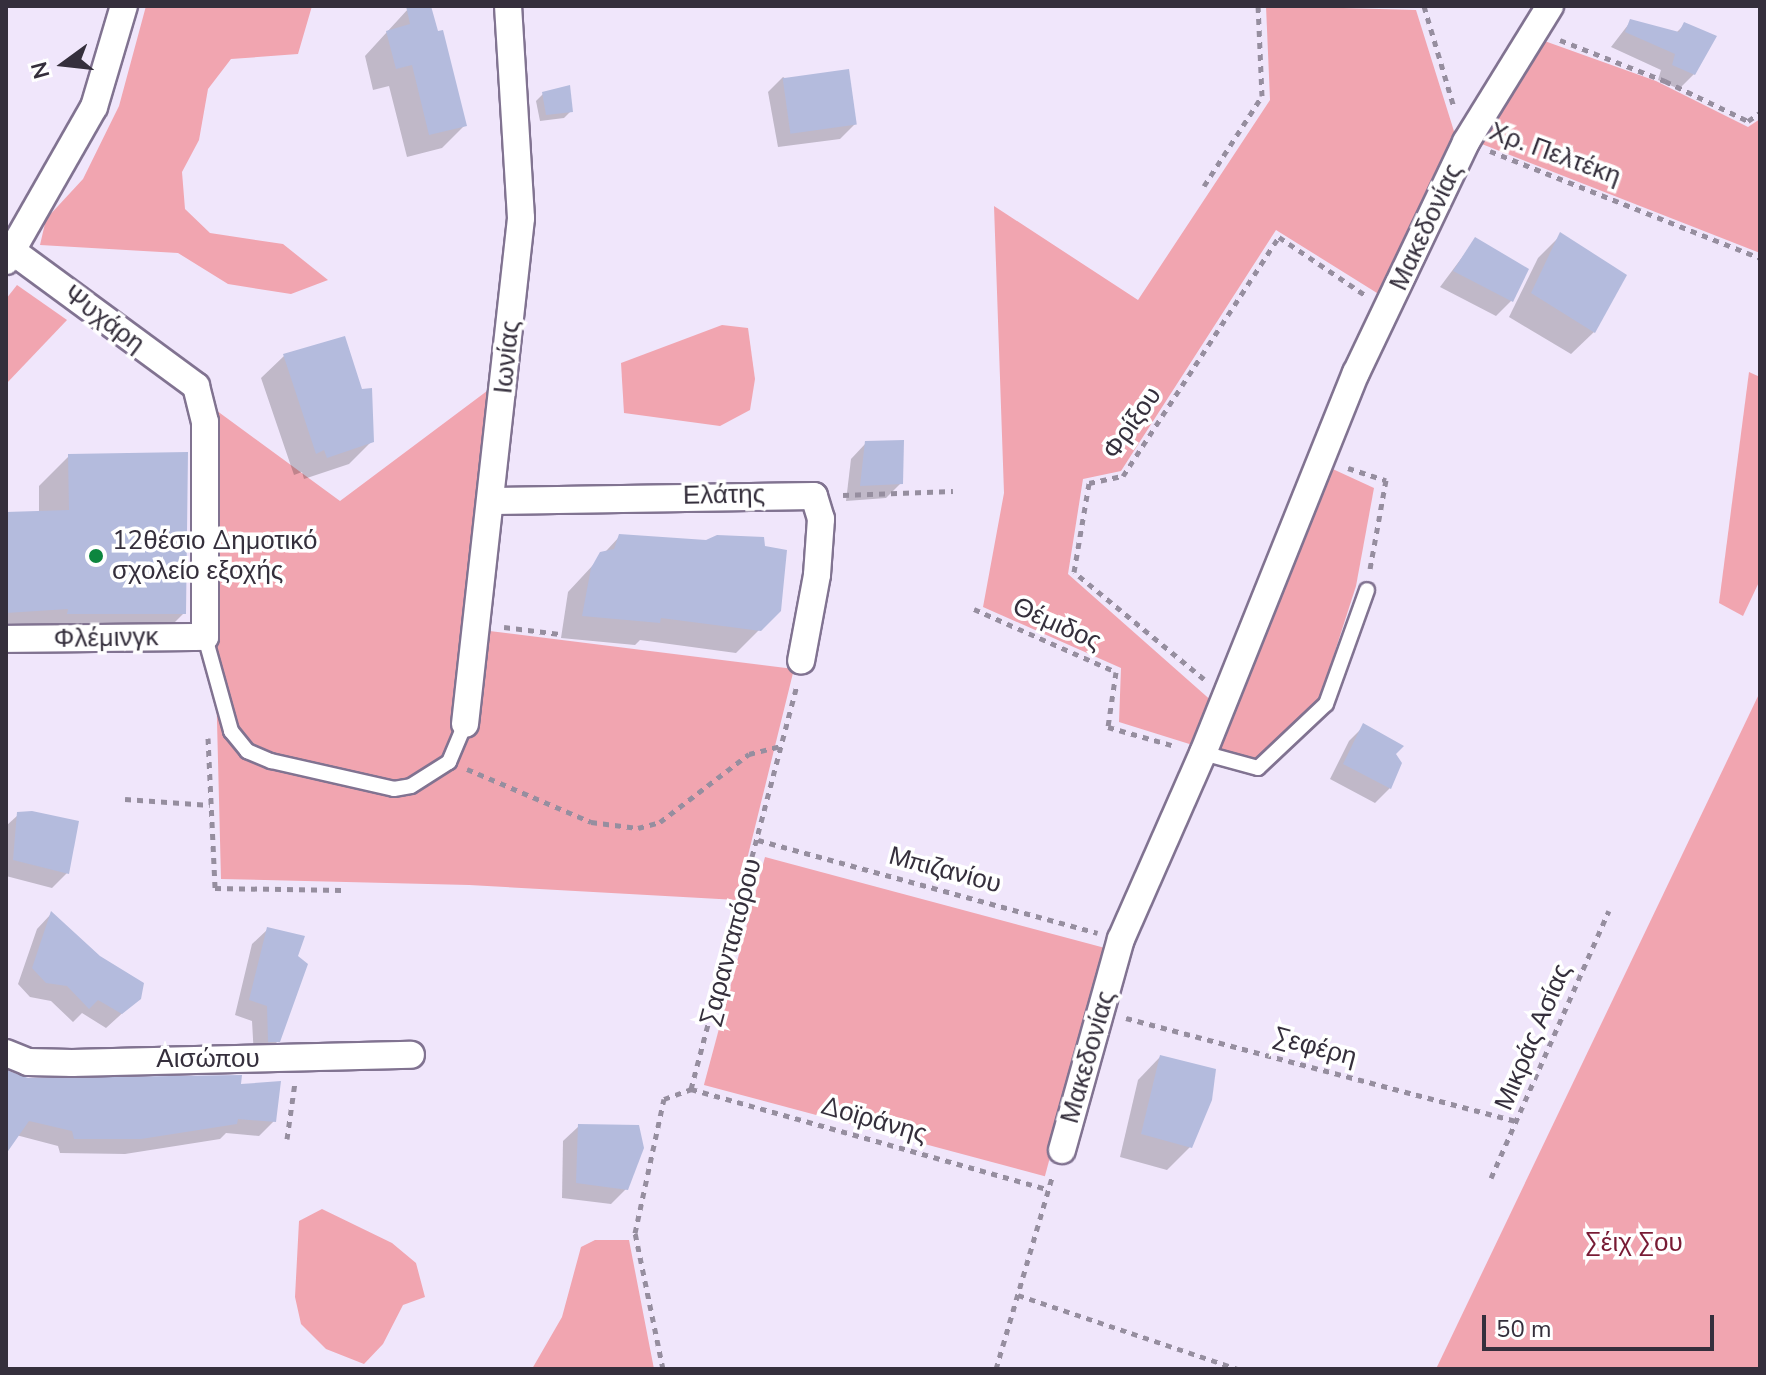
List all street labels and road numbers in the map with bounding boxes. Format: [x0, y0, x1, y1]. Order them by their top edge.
street label: Χρ. Πελτέκη [1485, 116, 1625, 192]
street label: Μακεδονίας [1383, 159, 1469, 295]
street label: Ψυχάρη [57, 279, 151, 359]
street label: Ιωνίας [488, 319, 526, 395]
street label: Φρίξου [1096, 381, 1168, 465]
street label: Ελάτης [683, 479, 765, 511]
street label: Θέμιδος [1008, 591, 1106, 657]
street label: Φλέμινγκ [53, 621, 159, 655]
street label: Μπιζανίου [885, 840, 1005, 900]
street label: Σαρανταπόρου [694, 855, 768, 1029]
street label: Μικράς Ασίας [1488, 959, 1578, 1115]
street label: Μακεδονίας [1054, 987, 1122, 1127]
street label: Σεφέρη [1270, 1021, 1360, 1073]
street label: Αισώπου [156, 1043, 260, 1075]
street label: Δοϊράνης [817, 1090, 931, 1150]

